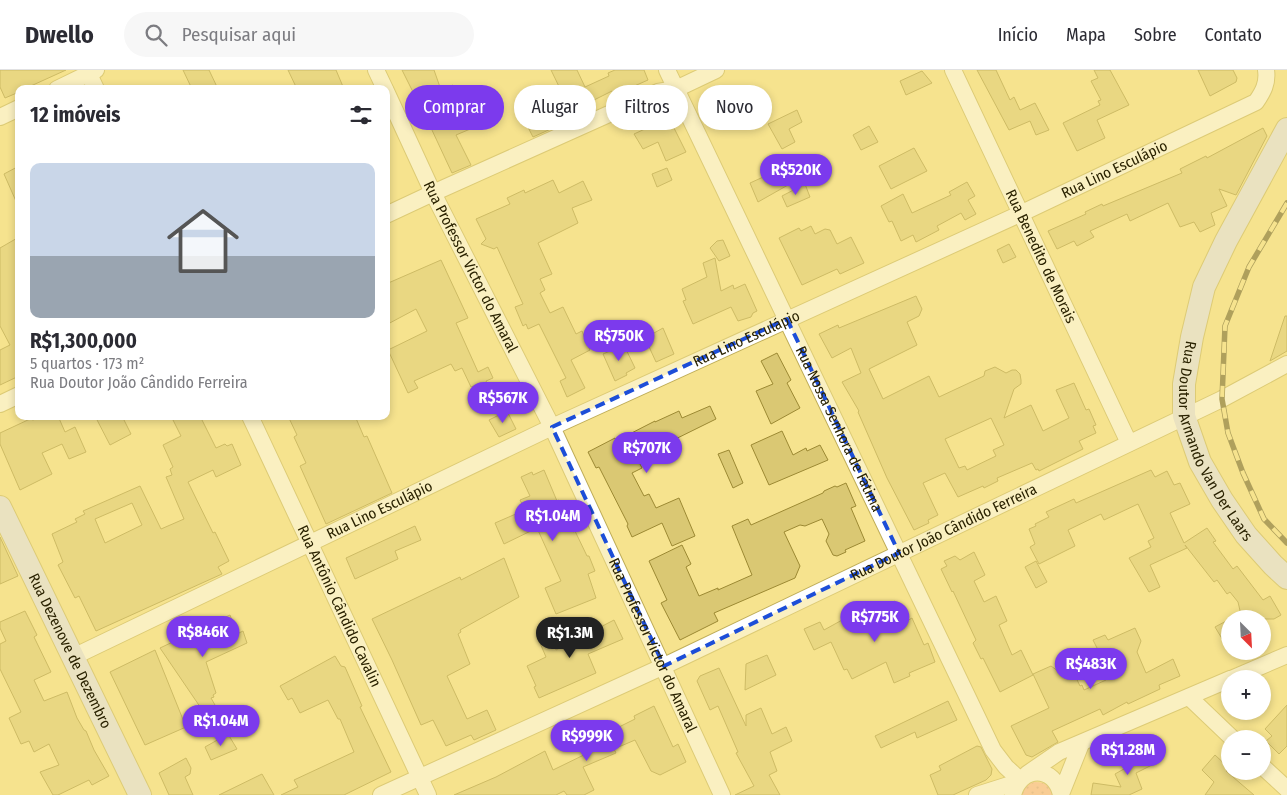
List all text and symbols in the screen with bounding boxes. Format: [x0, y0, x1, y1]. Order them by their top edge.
search box [124, 12, 474, 57]
text: Dwello [25, 21, 94, 49]
icon: search [142, 21, 170, 49]
text: Pesquisar aqui [182, 23, 296, 46]
text: Início [998, 24, 1038, 46]
text: Mapa [1066, 24, 1106, 46]
text: Sobre [1134, 24, 1177, 46]
text: Contato [1205, 24, 1262, 46]
chip: Comprar [405, 85, 504, 130]
chip: Alugar [514, 85, 596, 130]
chip: Filtros [606, 85, 688, 130]
chip: Novo [698, 85, 772, 130]
icon: filters [347, 101, 375, 129]
text: 12 imóveis [30, 102, 120, 128]
street label: Rua Lino Esculápio [1058, 136, 1170, 202]
pin: R$520K [755, 154, 837, 196]
text: R$520K [771, 160, 821, 179]
street label: Rua Professor Victor do Amaral [420, 178, 522, 355]
street label: Rua Benedito de Morais [1002, 187, 1080, 326]
icon: home [158, 196, 248, 286]
street label: Rua Lino Esculápio [690, 306, 803, 371]
pin: R$750K [578, 320, 660, 362]
text: R$750K [594, 326, 644, 345]
text: R$1,300,000 [30, 328, 137, 354]
street label: Rua Doutor Armando Van Der Laars [1175, 340, 1256, 545]
street label: Rua Nossa Senhora de Fátima [792, 343, 886, 515]
text: 5 quartos · 173 m² [30, 354, 144, 373]
text: Rua Doutor João Cândido Ferreira [30, 373, 248, 392]
pin: R$567K [462, 382, 544, 424]
text: R$567K [479, 388, 527, 407]
pin: R$707K [606, 432, 688, 474]
text: R$707K [623, 438, 671, 457]
street label: Rua Lino Esculápio [324, 477, 435, 543]
street label: Rua Doutor João Cândido Ferreira [848, 480, 1040, 584]
pin: R$1.04M [507, 500, 599, 542]
text: R$1.04M [526, 506, 580, 525]
street label: Rua Antônio Cândido Cavalin [294, 522, 385, 690]
street label: Rua Professor Victor do Amaral [605, 555, 701, 735]
street label: Rua Dezenove de Dezembro [25, 570, 115, 731]
pin: R$775K [834, 600, 916, 643]
text: R$775K [851, 607, 899, 626]
north arrow [1221, 610, 1271, 660]
map controls [1221, 610, 1271, 780]
pin: R$846K [162, 616, 244, 658]
pin: R$1.3M [529, 616, 611, 659]
text: R$846K [177, 622, 229, 641]
text: R$1.3M [547, 623, 593, 642]
pin: R$483K [1050, 648, 1132, 690]
text: R$483K [1066, 654, 1116, 673]
button: + [1221, 670, 1271, 720]
pin: R$1.04M [175, 704, 267, 747]
text: R$1.04M [194, 711, 248, 730]
pin: R$999K [546, 720, 628, 762]
text: R$999K [562, 726, 612, 745]
button: − [1221, 730, 1271, 780]
pin: R$1.28M [1082, 734, 1174, 776]
text: R$1.28M [1101, 740, 1155, 759]

